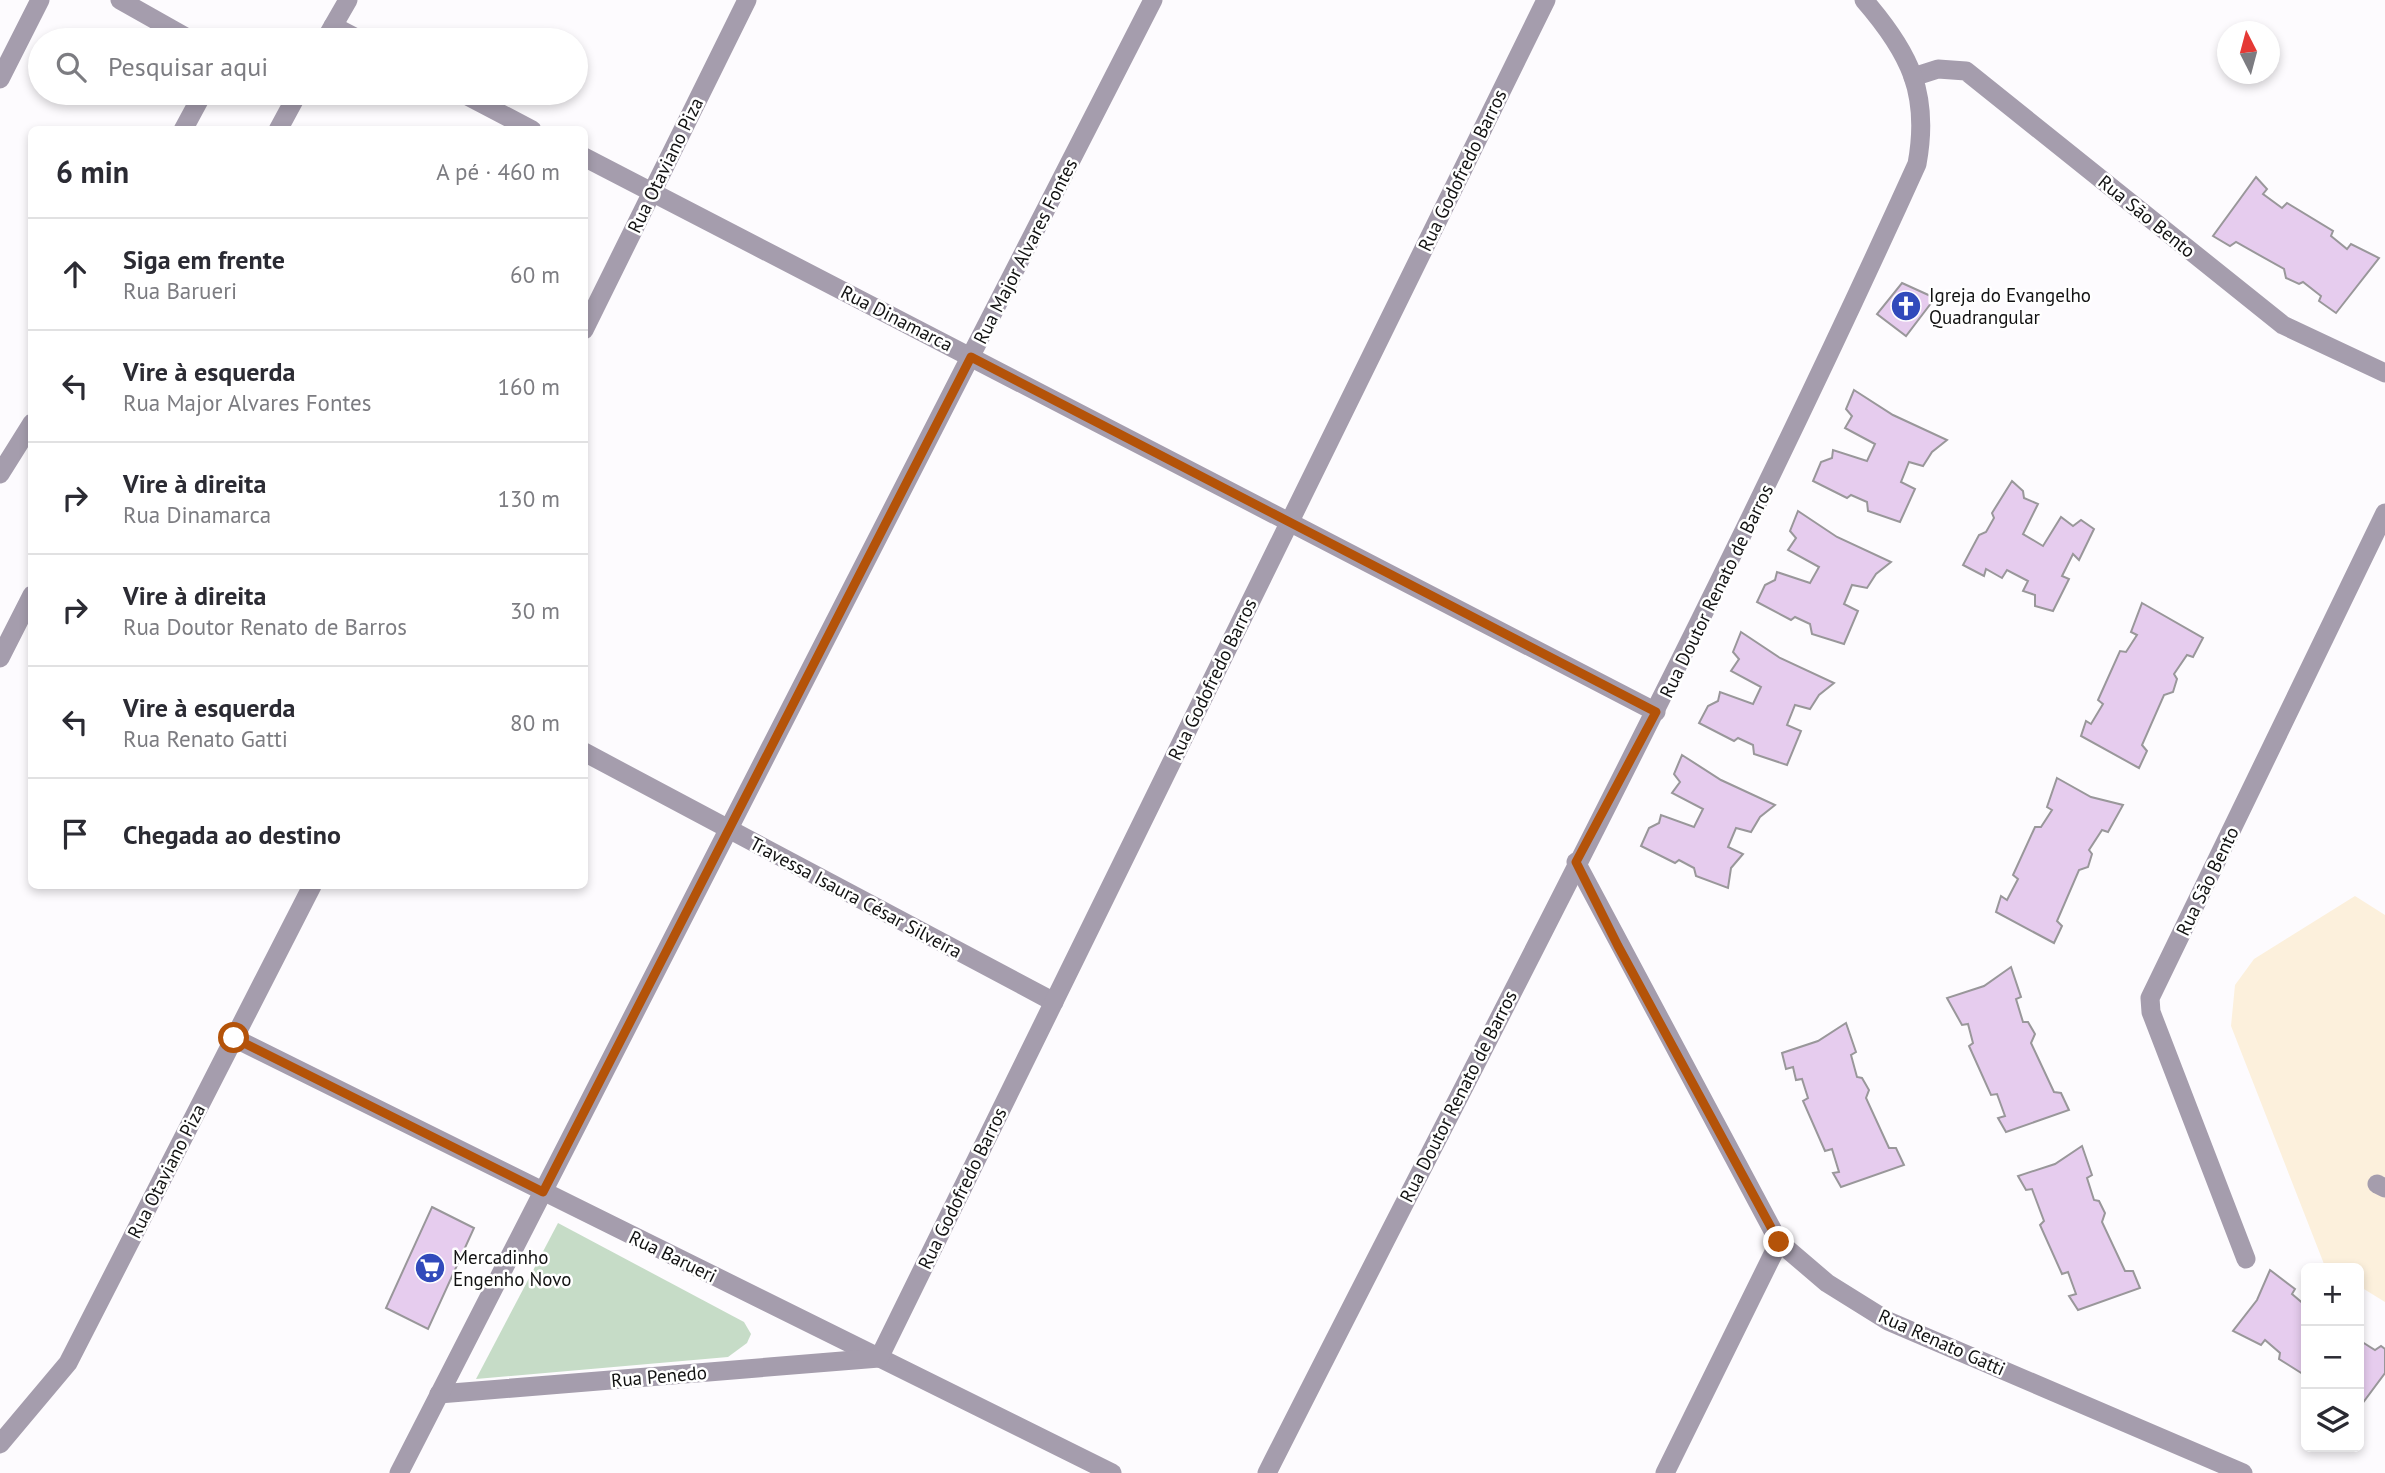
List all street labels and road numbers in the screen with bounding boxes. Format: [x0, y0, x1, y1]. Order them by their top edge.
street label: Rua Godofredo Barros [1412, 85, 1512, 255]
street label: Rua Otaviano Piza [622, 93, 708, 237]
street label: Rua Major Alvares Fontes [968, 154, 1082, 348]
street label: Rua São Bento [2094, 169, 2200, 263]
street label: Rua Dinamarca [837, 280, 957, 356]
street label: Rua Doutor Renato de Barros [1654, 480, 1778, 702]
street label: Rua Godofredo Barros [1162, 594, 1262, 764]
street label: Rua São Bento [2170, 823, 2244, 939]
street label: Travessa Isaura César Silveira [746, 831, 966, 963]
street label: Rua Doutor Renato de Barros [1394, 986, 1522, 1206]
street label: Rua Otaviano Piza [122, 1100, 210, 1242]
street label: Rua Godofredo Barros [912, 1103, 1012, 1273]
street label: Rua Barueri [625, 1225, 721, 1287]
street label: Rua Renato Gatti [1875, 1303, 2009, 1381]
street label: Rua Penedo [610, 1360, 708, 1392]

